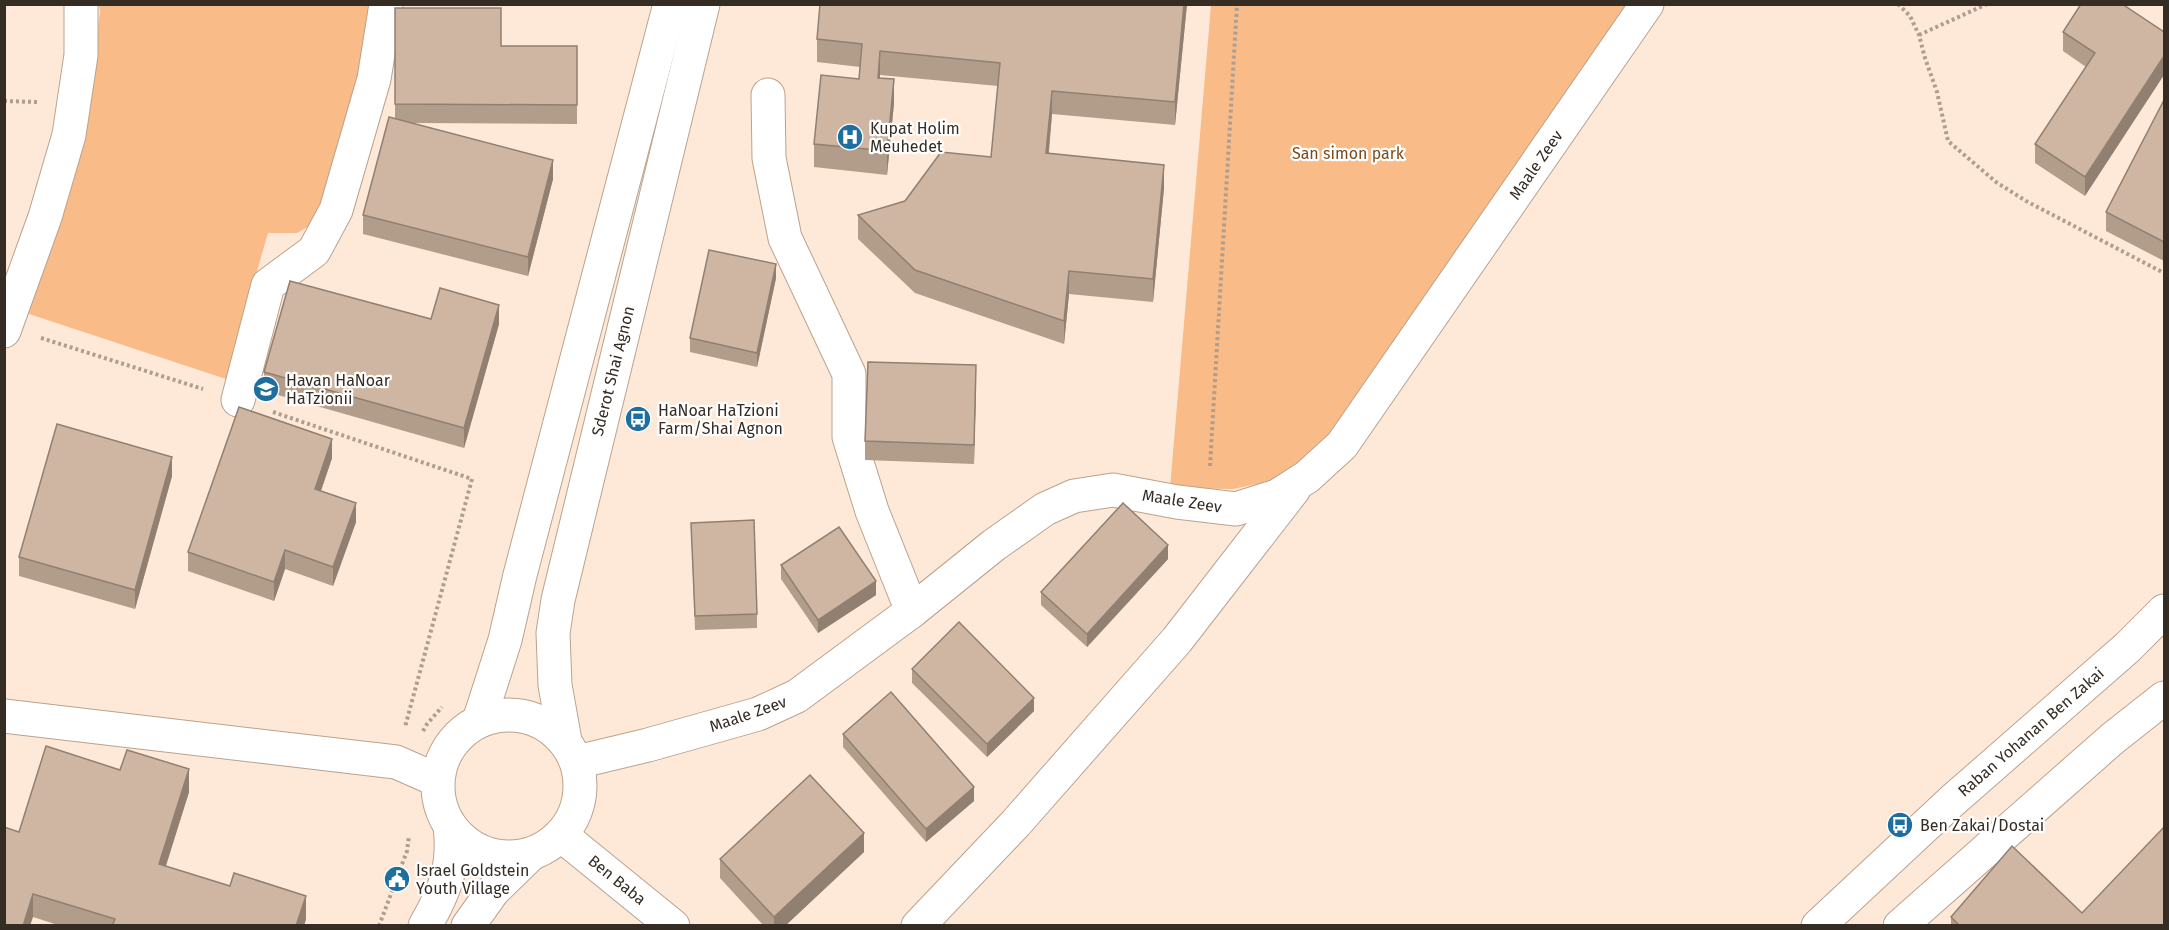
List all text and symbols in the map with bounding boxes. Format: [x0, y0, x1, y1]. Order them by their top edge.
place label: Kupat Holim Meuhedet [870, 119, 960, 156]
hospital icon: Kupat Holim Meuhedet [835, 122, 865, 152]
street label: Maale Zeev [1505, 127, 1567, 203]
park label: San simon park [1292, 144, 1405, 163]
street label: Sderot Shai Agnon [588, 304, 638, 438]
place label: Havan HaNoar HaTzionii [286, 371, 391, 408]
school or university icon: Havan HaNoar HaTzionii [251, 374, 281, 404]
place label: HaNoar HaTzioni Farm/Shai Agnon [658, 401, 783, 438]
bus stop icon: HaNoar HaTzioni Farm/Shai Agnon [623, 404, 653, 434]
street label: Maale Zeev [1141, 485, 1223, 517]
street label: Raban Yohanan Ben Zakai [1954, 664, 2108, 800]
street label: Maale Zeev [707, 692, 789, 736]
bus stop icon: Ben Zakai/Dostai [1885, 810, 1915, 840]
place label: Ben Zakai/Dostai [1920, 816, 2044, 835]
street label: Ben Baba [584, 851, 650, 909]
place label: Israel Goldstein Youth Village [416, 861, 529, 898]
public building icon: Israel Goldstein Youth Village [382, 864, 412, 894]

